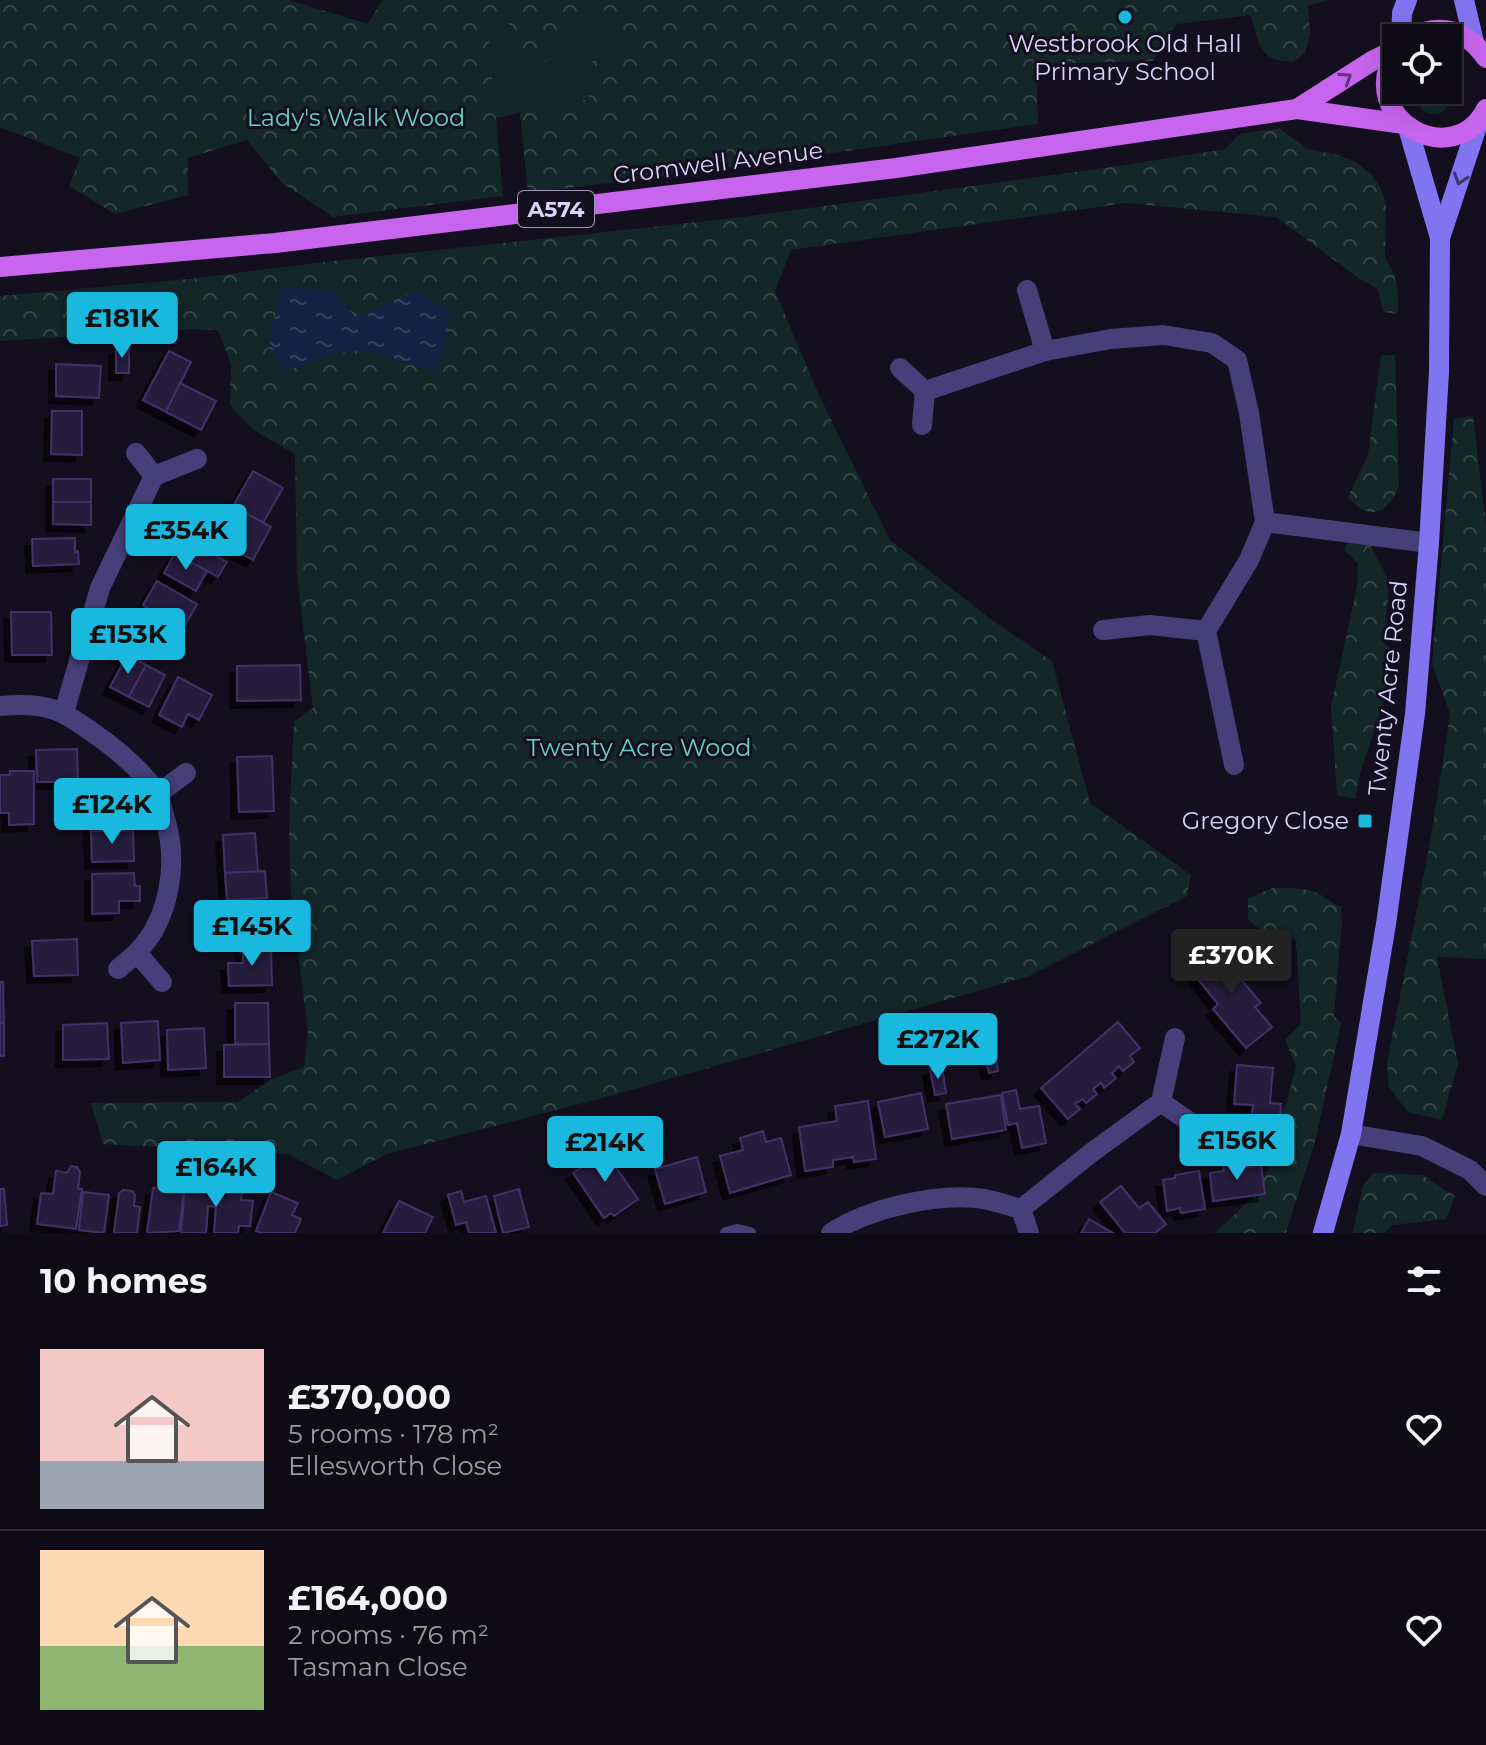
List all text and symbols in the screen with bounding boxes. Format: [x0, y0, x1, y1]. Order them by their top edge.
marker: Westbrook Old Hall Primary School [1116, 8, 1134, 26]
map controls [1382, 24, 1462, 104]
button: locate [1382, 24, 1462, 104]
place label: Westbrook Old Hall Primary School [1008, 29, 1242, 86]
one-way arrow [1337, 72, 1352, 87]
park label: Lady's Walk Wood [247, 103, 465, 132]
street label: Cromwell Avenue [611, 135, 825, 190]
one-way arrow [1453, 171, 1469, 185]
road number: A574 [518, 191, 594, 227]
pin: £181K [66, 292, 178, 360]
text: £181K [85, 302, 159, 334]
pin: £354K [130, 504, 242, 572]
text: £354K [144, 514, 228, 546]
street label: Twenty Acre Road [1362, 579, 1413, 797]
pin: £153K [72, 608, 184, 676]
text: £153K [89, 618, 167, 650]
park label: Twenty Acre Wood [526, 733, 752, 762]
pin: £124K [56, 778, 168, 846]
text: £124K [72, 788, 152, 820]
place label: Gregory Close [1182, 806, 1349, 835]
marker: Gregory Close [1356, 812, 1374, 830]
pin: £145K [196, 900, 308, 968]
text: £145K [212, 910, 292, 942]
pin: £370K [1175, 929, 1287, 997]
text: £370K [1189, 939, 1273, 971]
pin: £272K [882, 1013, 994, 1081]
text: £272K [896, 1023, 980, 1055]
pin: £156K [1181, 1114, 1293, 1182]
pin: £214K [549, 1116, 661, 1184]
text: £156K [1197, 1124, 1277, 1156]
text: £214K [565, 1126, 645, 1158]
pin: £164K [160, 1141, 272, 1209]
text: £164K [175, 1151, 257, 1183]
icon: filters [1402, 1259, 1446, 1303]
text: 10 homes [40, 1260, 207, 1302]
text: £370,000 [288, 1376, 451, 1418]
icon: home [104, 1381, 200, 1477]
icon: heart [1402, 1407, 1446, 1451]
text: 5 rooms · 178 m² [288, 1418, 499, 1450]
text: Ellesworth Close [288, 1450, 502, 1482]
text: £164,000 [288, 1577, 448, 1619]
icon: home [104, 1582, 200, 1678]
icon: heart [1402, 1608, 1446, 1652]
text: 2 rooms · 76 m² [288, 1619, 489, 1651]
text: Tasman Close [288, 1651, 468, 1683]

